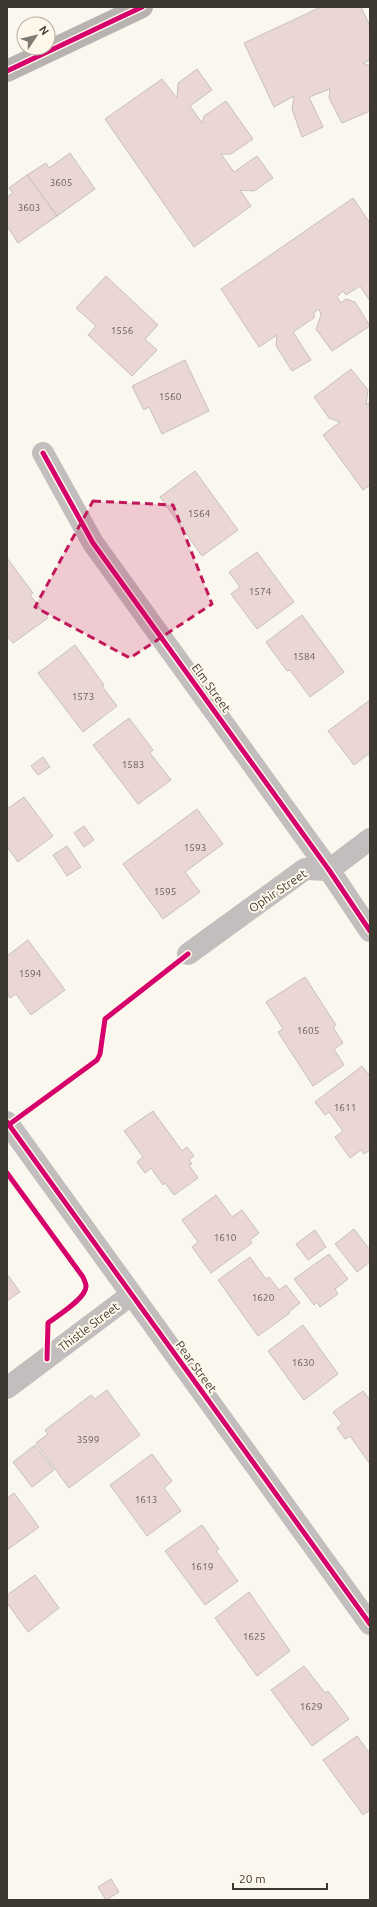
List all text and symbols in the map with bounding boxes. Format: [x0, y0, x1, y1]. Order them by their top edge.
north arrow [16, 16, 56, 56]
text: N [37, 23, 51, 37]
house number: 3605 [50, 177, 72, 188]
house number: 3603 [18, 202, 40, 213]
house number: 1556 [111, 325, 134, 336]
house number: 1560 [159, 391, 182, 402]
house number: 1564 [188, 508, 211, 519]
house number: 1574 [249, 586, 272, 597]
house number: 1584 [293, 651, 316, 662]
street label: Elm Street [190, 661, 233, 715]
house number: 1573 [72, 691, 94, 702]
house number: 1583 [122, 759, 144, 770]
house number: 1593 [184, 842, 206, 853]
street label: Ophir Street [246, 866, 309, 915]
house number: 1595 [154, 886, 176, 897]
house number: 1594 [19, 968, 42, 979]
house number: 1605 [297, 1025, 319, 1036]
house number: 1611 [334, 1102, 356, 1113]
house number: 1610 [214, 1232, 237, 1243]
house number: 1620 [252, 1292, 275, 1303]
street label: Thistle Street [56, 1299, 122, 1354]
street label: Pear Street [173, 1338, 220, 1395]
house number: 1630 [292, 1357, 315, 1368]
house number: 3599 [77, 1434, 99, 1445]
house number: 1613 [135, 1494, 157, 1505]
house number: 1619 [191, 1561, 213, 1572]
house number: 1625 [243, 1631, 265, 1642]
house number: 1629 [300, 1701, 322, 1712]
scale bar [233, 1865, 327, 1891]
text: 20 m [239, 1872, 266, 1885]

